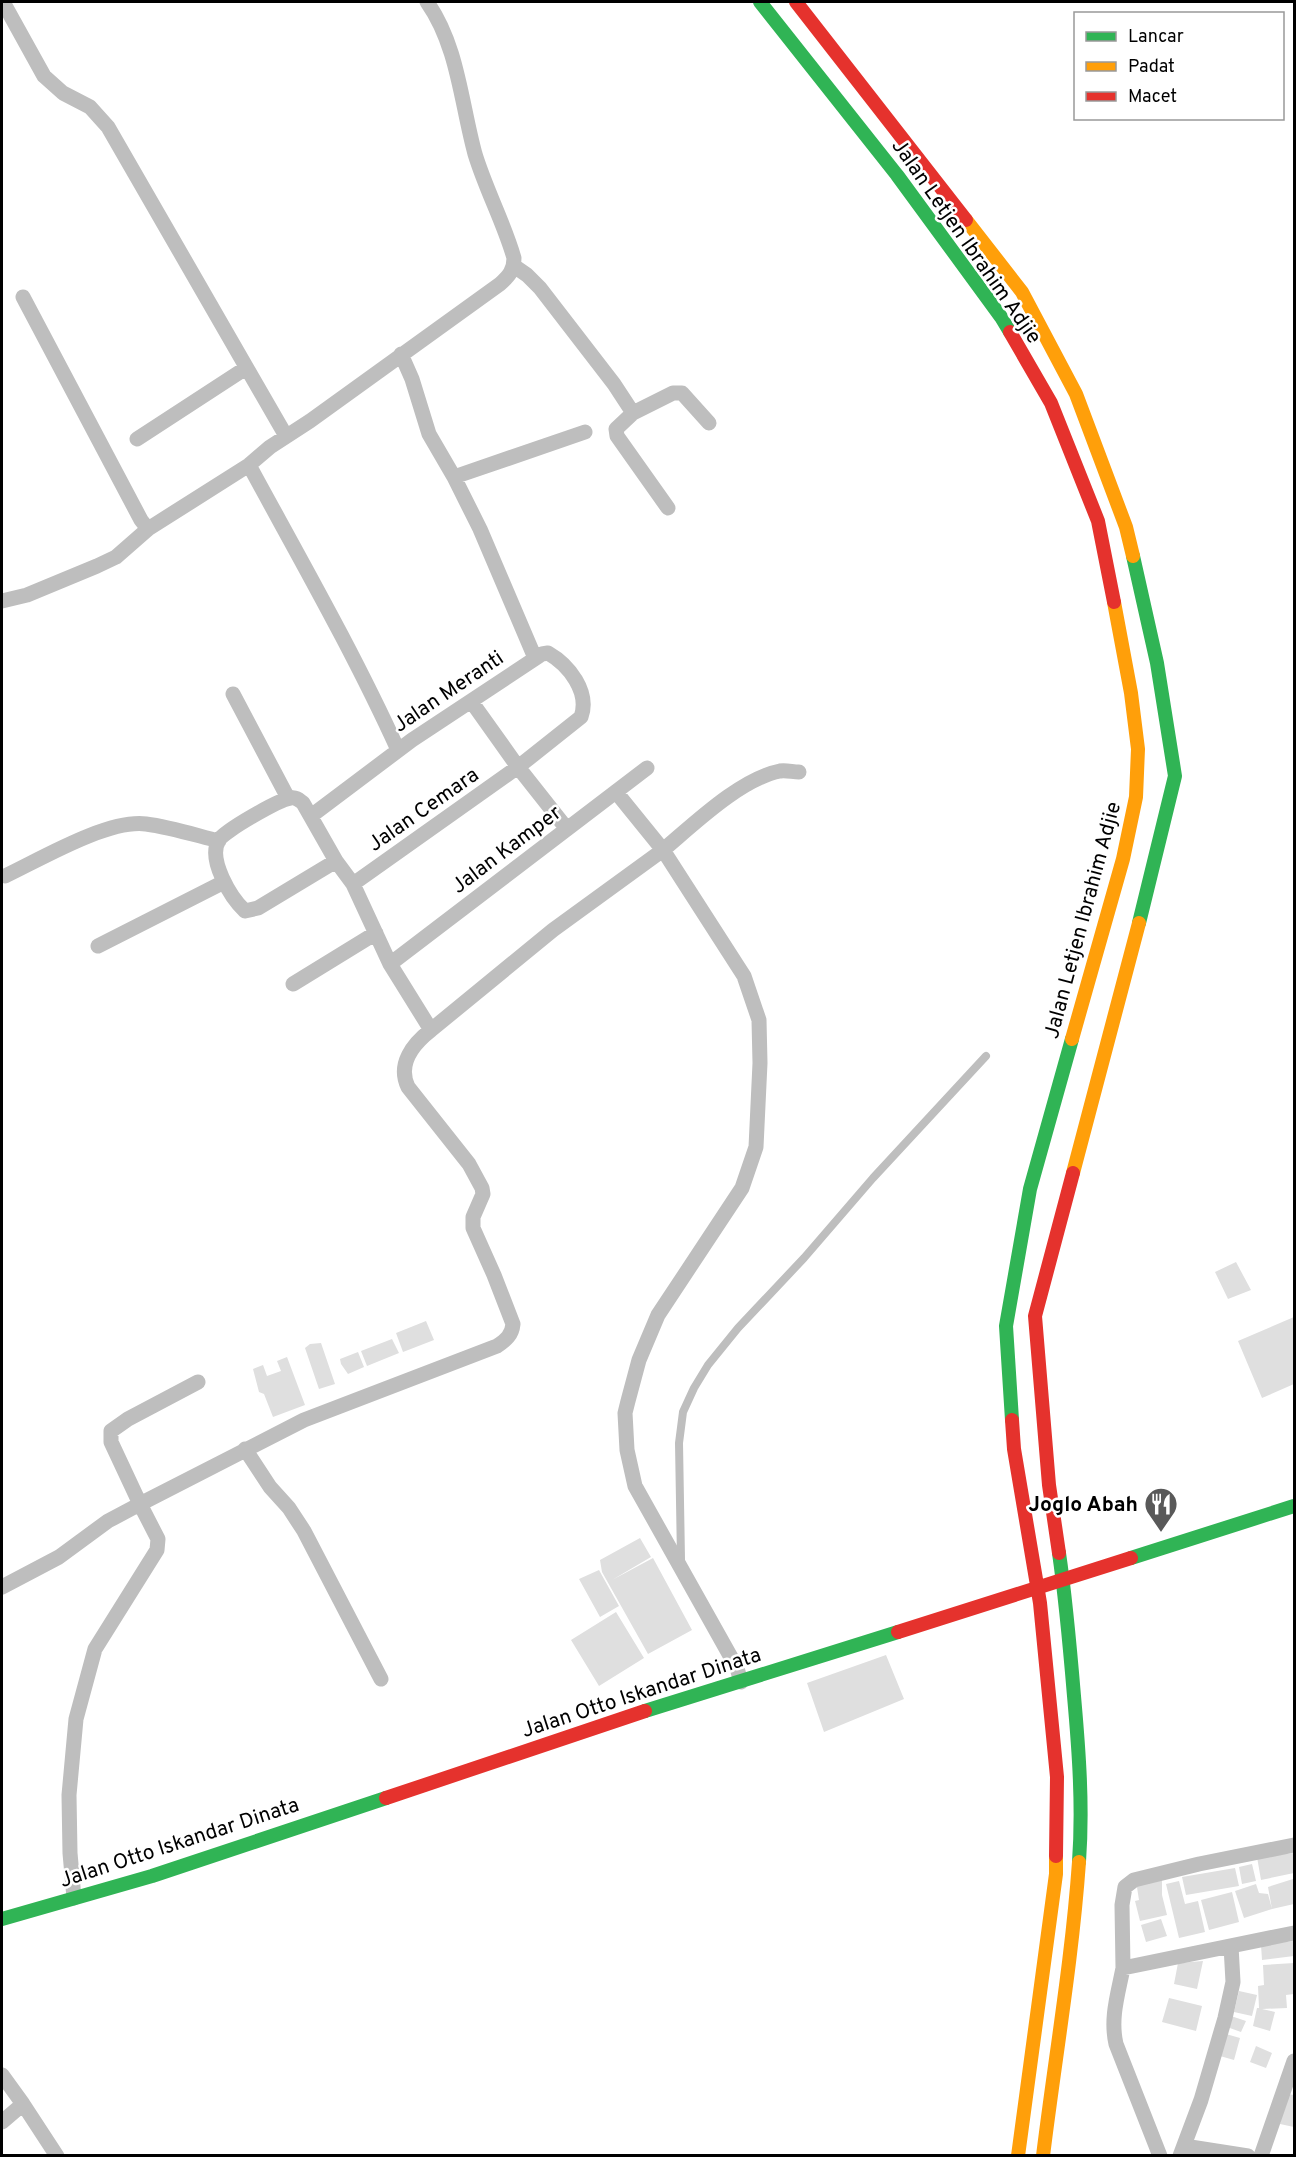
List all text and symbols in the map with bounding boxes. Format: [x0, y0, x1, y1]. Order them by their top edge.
legend [1074, 12, 1284, 120]
text: Lancar [1128, 26, 1184, 49]
text: Padat [1128, 56, 1175, 79]
text: Macet [1128, 86, 1177, 109]
street label: Jalan Letjen Ibrahim Adjie [885, 134, 1047, 350]
street label: Jalan Meranti [388, 645, 509, 739]
street label: Jalan Cemara [363, 762, 485, 858]
street label: Jalan Letjen Ibrahim Adjie [1039, 799, 1128, 1042]
street label: Jalan Kamper [447, 800, 567, 900]
restaurant icon: Joglo Abah [1143, 1486, 1179, 1533]
place label: Joglo Abah [1028, 1492, 1138, 1519]
street label: Jalan Otto Iskandar Dinata [518, 1642, 765, 1745]
street label: Jalan Otto Iskandar Dinata [56, 1792, 303, 1895]

